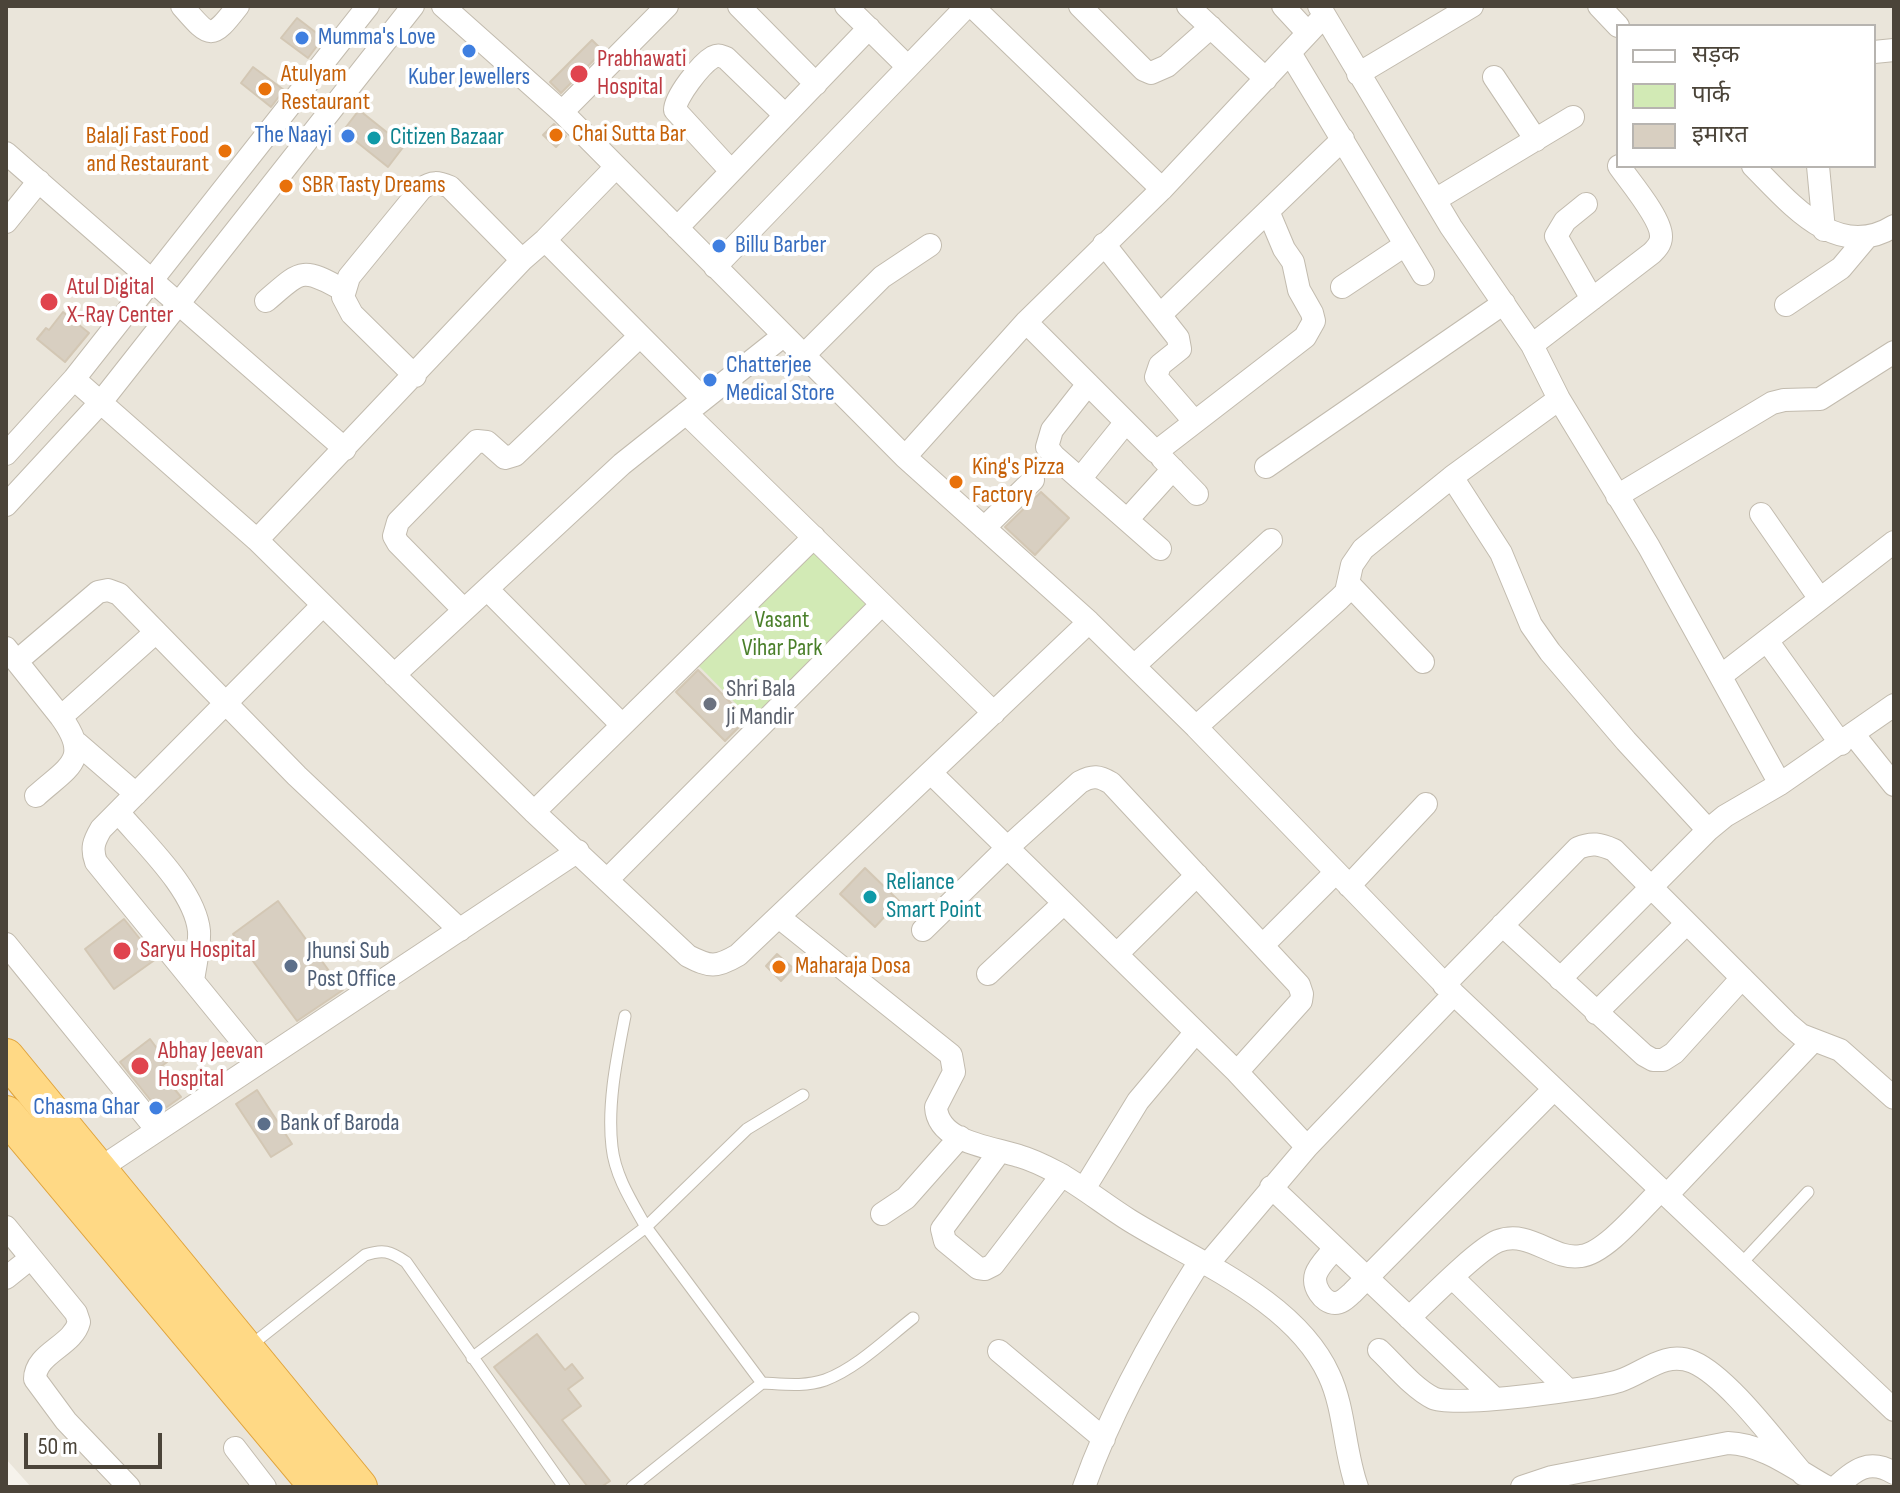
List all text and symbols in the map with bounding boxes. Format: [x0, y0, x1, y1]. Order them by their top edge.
place label: Mumma's Love [318, 24, 436, 52]
legend [1616, 24, 1876, 168]
marker: Mumma's Love [293, 29, 311, 47]
text: सड़क [1692, 40, 1740, 69]
marker: Kuber Jewellers [460, 42, 478, 60]
place label: Prabhawati Hospital [597, 46, 686, 102]
place label: Atulyam Restaurant [281, 61, 370, 117]
marker: Prabhawati Hospital [568, 63, 590, 85]
place label: Kuber Jewellers [408, 64, 530, 92]
marker: Atulyam Restaurant [256, 80, 274, 98]
text: पार्क [1692, 80, 1730, 109]
text: इमारत [1692, 120, 1748, 149]
place label: Chai Sutta Bar [572, 121, 686, 149]
place label: The Naayi [254, 122, 332, 150]
place label: BalaJi Fast Food and Restaurant [86, 123, 209, 179]
place label: Citizen Bazaar [390, 124, 504, 152]
marker: Chai Sutta Bar [547, 126, 565, 144]
marker: The Naayi [339, 127, 357, 145]
marker: Citizen Bazaar [365, 129, 383, 147]
marker: BalaJi Fast Food and Restaurant [216, 142, 234, 160]
place label: SBR Tasty Dreams [302, 172, 446, 200]
marker: SBR Tasty Dreams [277, 177, 295, 195]
place label: Billu Barber [735, 232, 826, 260]
marker: Billu Barber [710, 237, 728, 255]
place label: Atul Digital X-Ray Center [67, 274, 173, 330]
marker: Atul Digital X-Ray Center [38, 291, 60, 313]
place label: Chatterjee Medical Store [726, 352, 835, 408]
marker: Chatterjee Medical Store [701, 371, 719, 389]
place label: King's Pizza Factory [972, 454, 1064, 510]
marker: King's Pizza Factory [947, 473, 965, 491]
park label: Vasant Vihar Park [742, 607, 822, 663]
place label: Shri Bala Ji Mandir [726, 676, 795, 732]
marker: Shri Bala Ji Mandir [701, 695, 719, 713]
place label: Reliance Smart Point [886, 869, 982, 925]
marker: Reliance Smart Point [861, 888, 879, 906]
place label: Saryu Hospital [140, 937, 256, 965]
place label: Jhunsi Sub Post Office [307, 938, 396, 994]
marker: Saryu Hospital [111, 940, 133, 962]
place label: Maharaja Dosa [795, 953, 911, 981]
marker: Jhunsi Sub Post Office [282, 957, 300, 975]
marker: Maharaja Dosa [770, 958, 788, 976]
place label: Abhay Jeevan Hospital [158, 1038, 263, 1094]
marker: Abhay Jeevan Hospital [129, 1055, 151, 1077]
place label: Chasma Ghar [33, 1094, 140, 1122]
marker: Chasma Ghar [147, 1099, 165, 1117]
place label: Bank of Baroda [280, 1110, 400, 1138]
marker: Bank of Baroda [255, 1115, 273, 1133]
scale bar [28, 1417, 166, 1467]
text: 50 m [38, 1432, 78, 1461]

